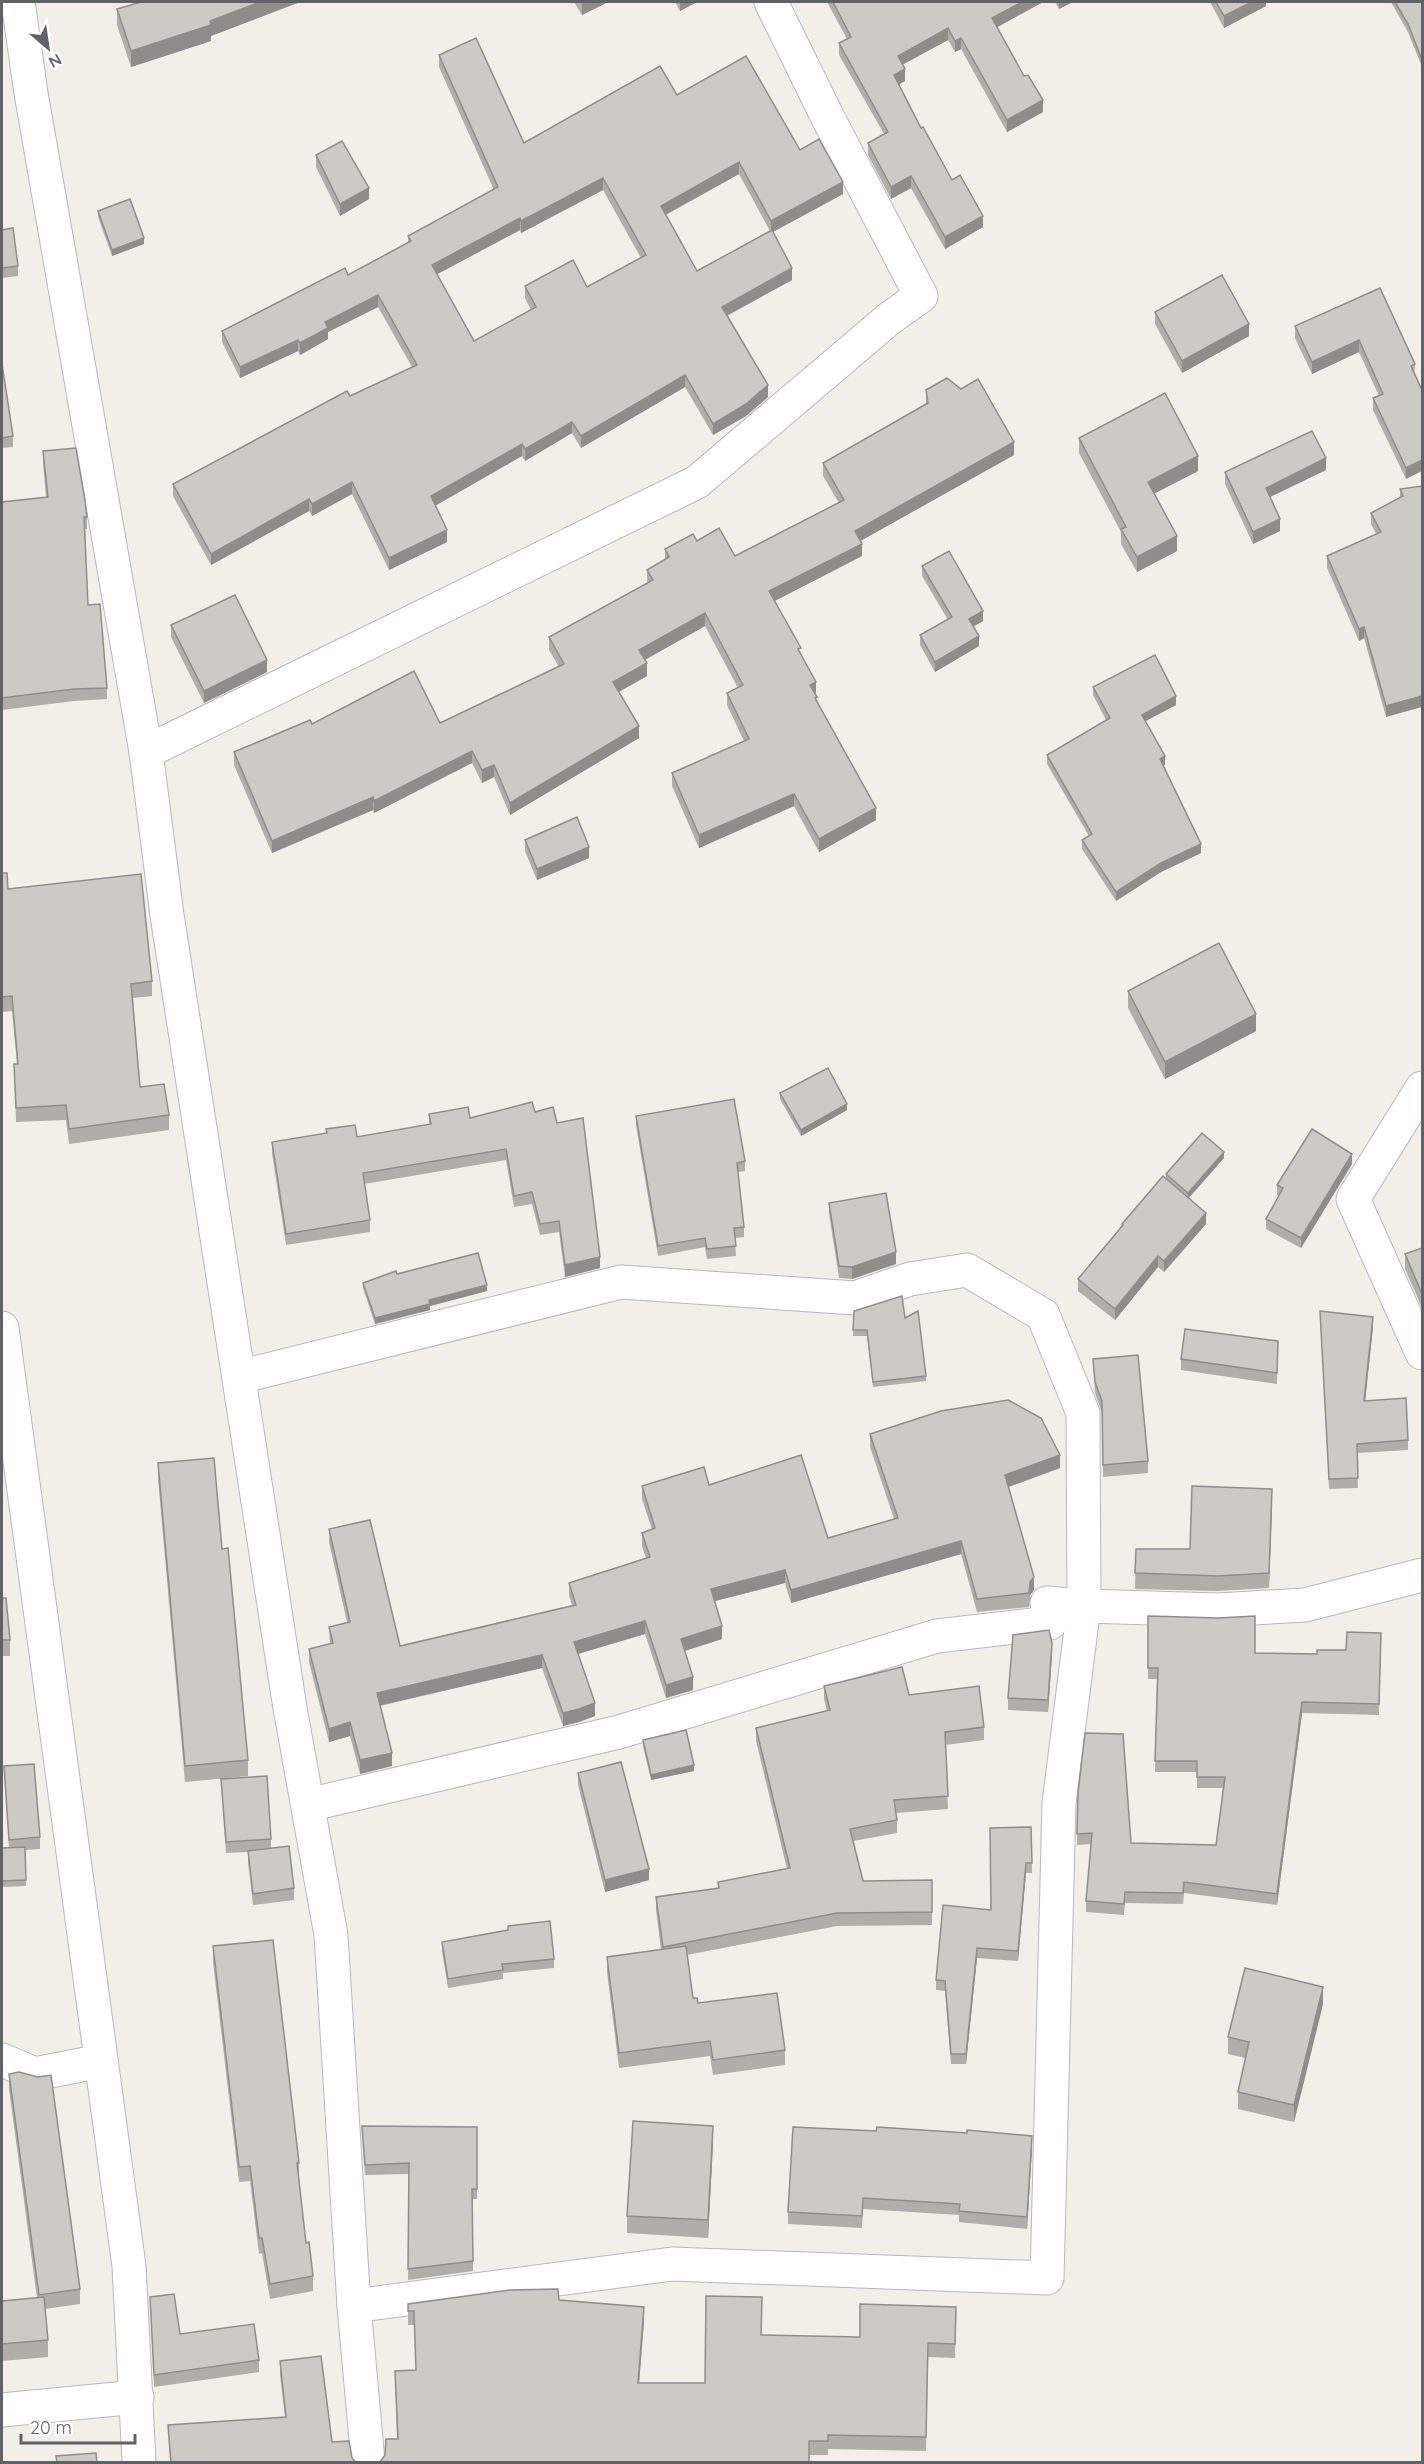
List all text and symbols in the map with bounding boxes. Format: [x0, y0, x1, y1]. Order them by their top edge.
north arrow [18, 18, 78, 78]
text: N [45, 50, 65, 73]
scale bar [21, 2407, 135, 2445]
text: 20 m [30, 2416, 72, 2439]

